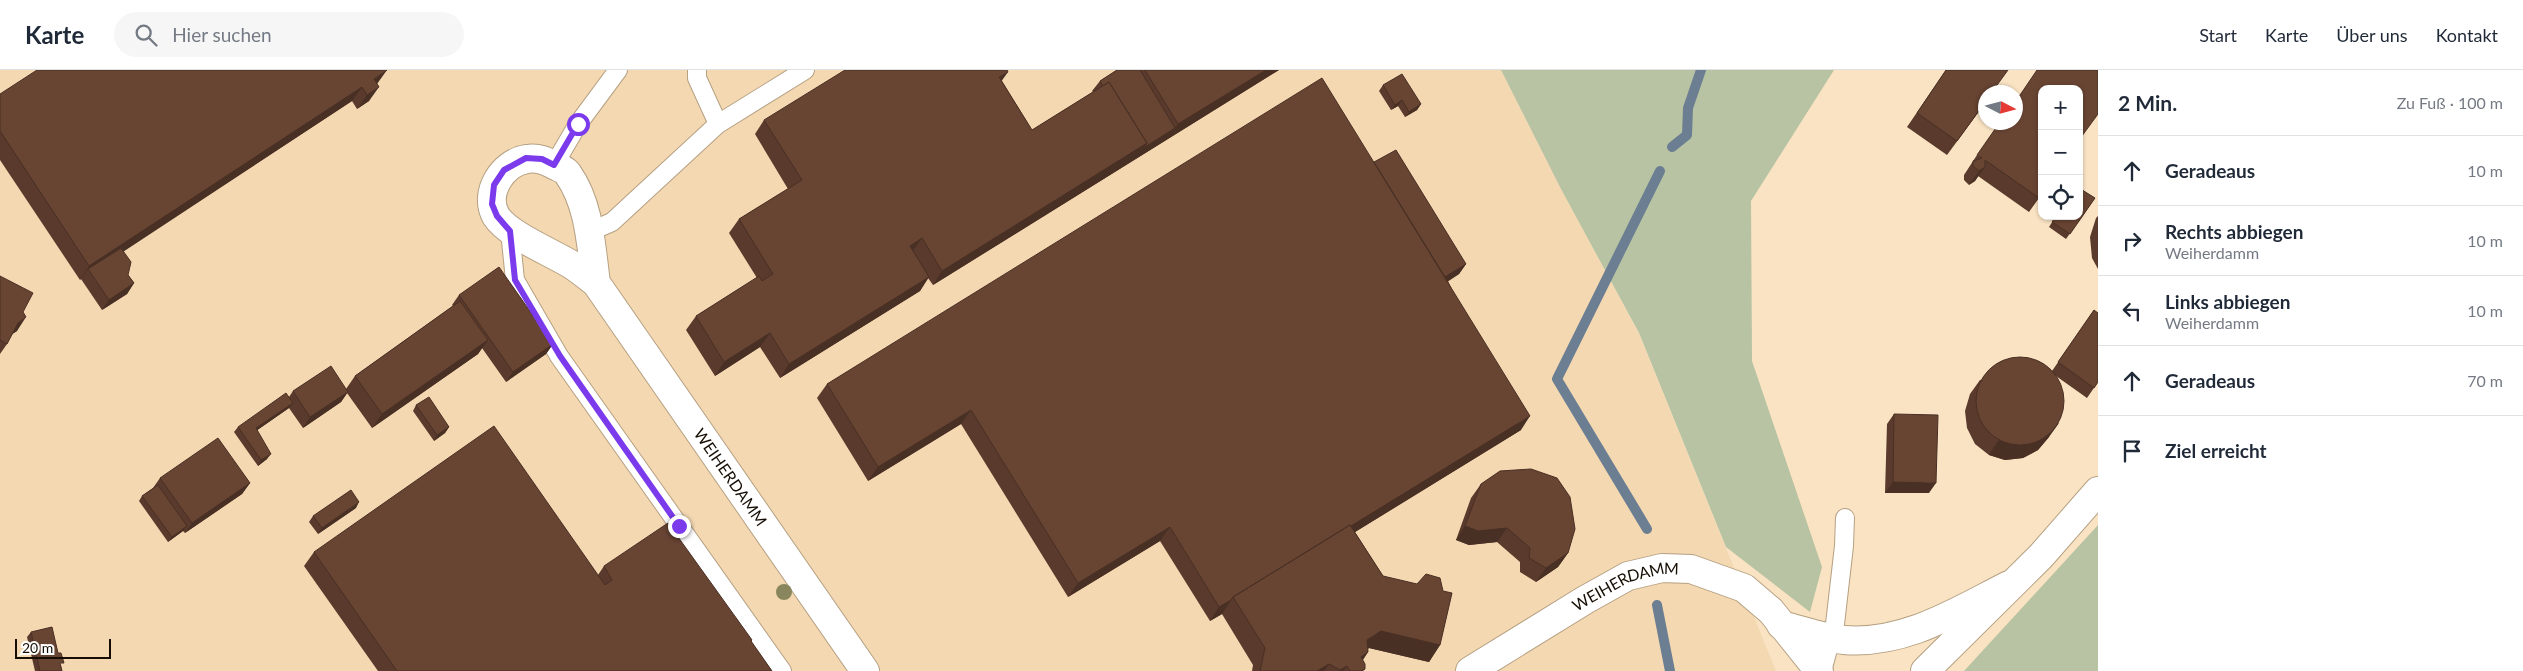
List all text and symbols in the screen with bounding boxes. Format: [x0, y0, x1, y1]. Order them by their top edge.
search box [114, 12, 464, 57]
text: Karte [25, 20, 84, 49]
icon: search [132, 21, 160, 49]
text: Hier suchen [172, 23, 272, 46]
text: Start [2199, 24, 2237, 46]
text: Karte [2265, 24, 2308, 46]
text: Über uns [2336, 24, 2408, 46]
text: Kontakt [2436, 24, 2498, 46]
north arrow [1978, 85, 2023, 130]
map controls [2038, 85, 2083, 220]
button: + [2038, 85, 2083, 130]
text: 2 Min. [2118, 90, 2177, 115]
text: Zu Fuß · 100 m [2397, 93, 2503, 112]
route start [567, 113, 590, 136]
button: − [2038, 130, 2083, 175]
icon: ahead [2118, 157, 2146, 185]
text: Geradeaus [2165, 159, 2255, 182]
text: 10 m [2467, 161, 2503, 180]
button: locate [2038, 175, 2083, 220]
text: Rechts abbiegen [2165, 220, 2303, 243]
icon: right [2118, 227, 2146, 255]
text: 10 m [2467, 231, 2503, 250]
text: Weiherdamm [2165, 243, 2259, 262]
text: Links abbiegen [2165, 290, 2290, 313]
icon: left [2118, 297, 2146, 325]
text: 10 m [2467, 301, 2503, 320]
text: Weiherdamm [2165, 313, 2259, 332]
icon: ahead [2118, 367, 2146, 395]
text: Geradeaus [2165, 369, 2255, 392]
text: 70 m [2467, 371, 2503, 390]
street label: WEIHERDAMM [691, 424, 771, 529]
icon: arrive [2118, 437, 2146, 465]
text: Ziel erreicht [2165, 439, 2267, 462]
route end [668, 515, 691, 538]
street label: WEIHERDAMM [1568, 558, 1679, 615]
scale bar [15, 636, 111, 659]
text: 20 m [22, 639, 53, 656]

